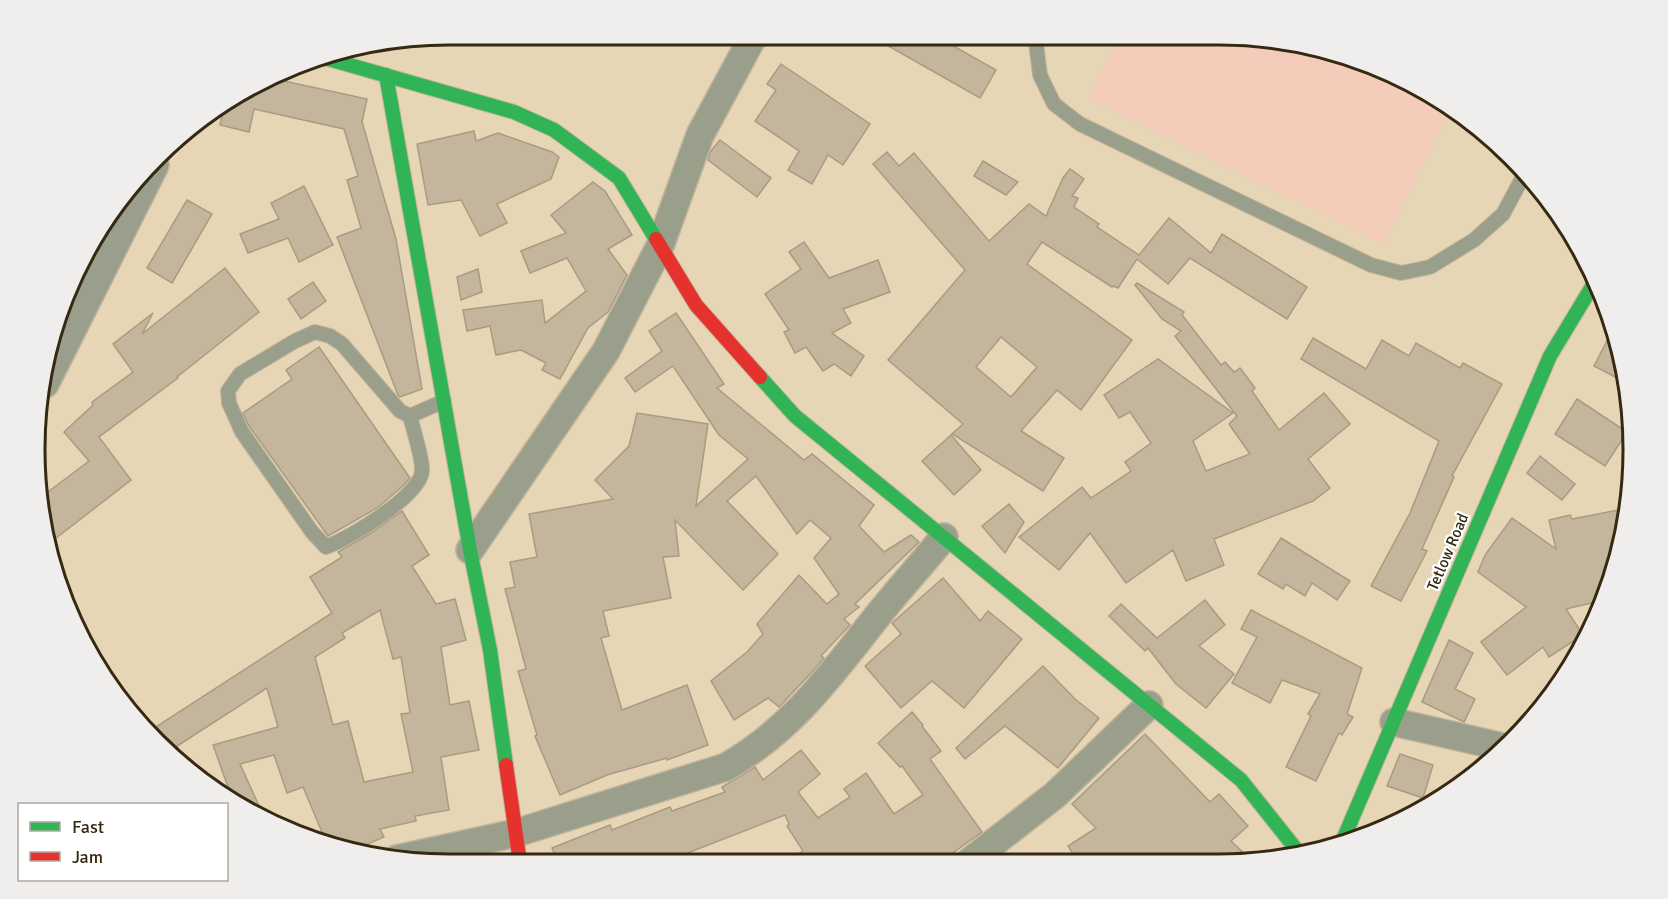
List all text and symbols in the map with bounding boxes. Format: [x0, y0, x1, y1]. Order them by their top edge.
street label: Tetlow Road [1423, 510, 1473, 594]
legend [18, 803, 228, 881]
text: Fast [72, 816, 104, 838]
text: Jam [72, 846, 103, 868]

